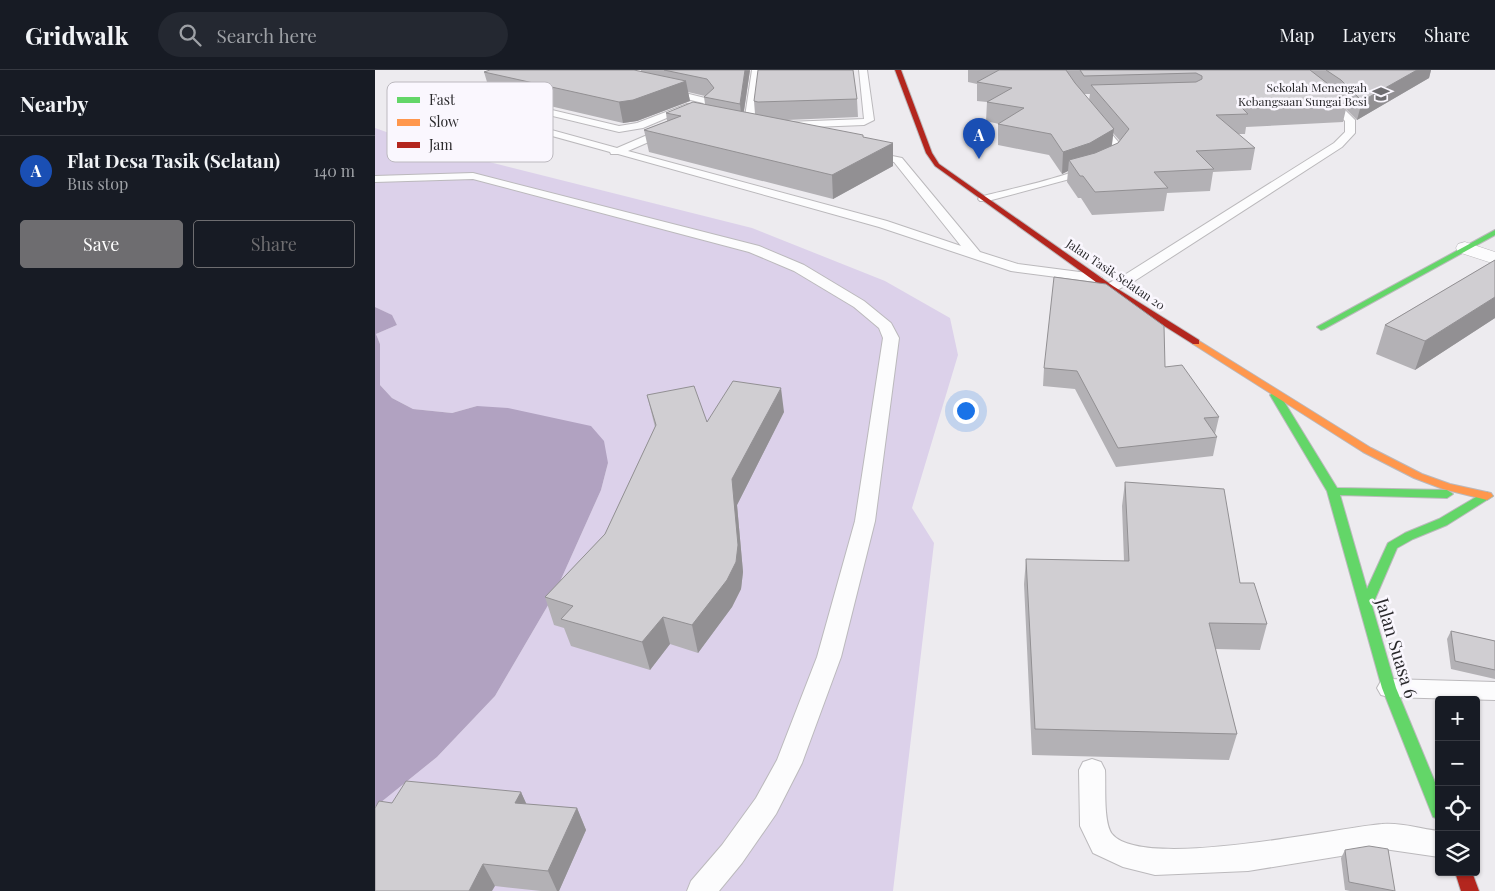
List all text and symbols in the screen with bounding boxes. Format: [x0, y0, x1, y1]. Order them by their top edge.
search box [158, 12, 508, 57]
text: Gridwalk [25, 19, 128, 51]
icon: search [176, 21, 204, 49]
text: Search here [216, 22, 317, 48]
text: Map [1279, 23, 1314, 47]
text: Layers [1342, 23, 1396, 47]
text: Share [1424, 23, 1470, 47]
place label: Sekolah Menengah Kebangsaan Sungai Besi [1238, 79, 1367, 109]
legend [387, 82, 553, 162]
school or university icon: Sekolah Menengah Kebangsaan Sungai Besi [1371, 84, 1391, 104]
text: Nearby [20, 89, 89, 117]
text: Fast [429, 90, 456, 109]
text: Slow [429, 112, 459, 131]
pin: A [963, 118, 995, 159]
text: Jam [428, 135, 453, 154]
text: Flat Desa Tasik (Selatan) [67, 147, 280, 173]
text: A [31, 160, 41, 181]
text: 140 m [313, 160, 355, 181]
text: Bus stop [67, 173, 128, 194]
button: Save [20, 220, 183, 268]
button: Share [193, 220, 355, 268]
street label: Jalan Tasik Selatan 20 [1063, 234, 1168, 313]
your location [953, 398, 979, 424]
street label: Jalan Suasa 6 [1370, 594, 1424, 701]
map controls [1435, 696, 1480, 876]
button: + [1435, 696, 1480, 741]
button: − [1435, 741, 1480, 786]
button: locate [1435, 786, 1480, 831]
button: layers [1435, 831, 1480, 876]

